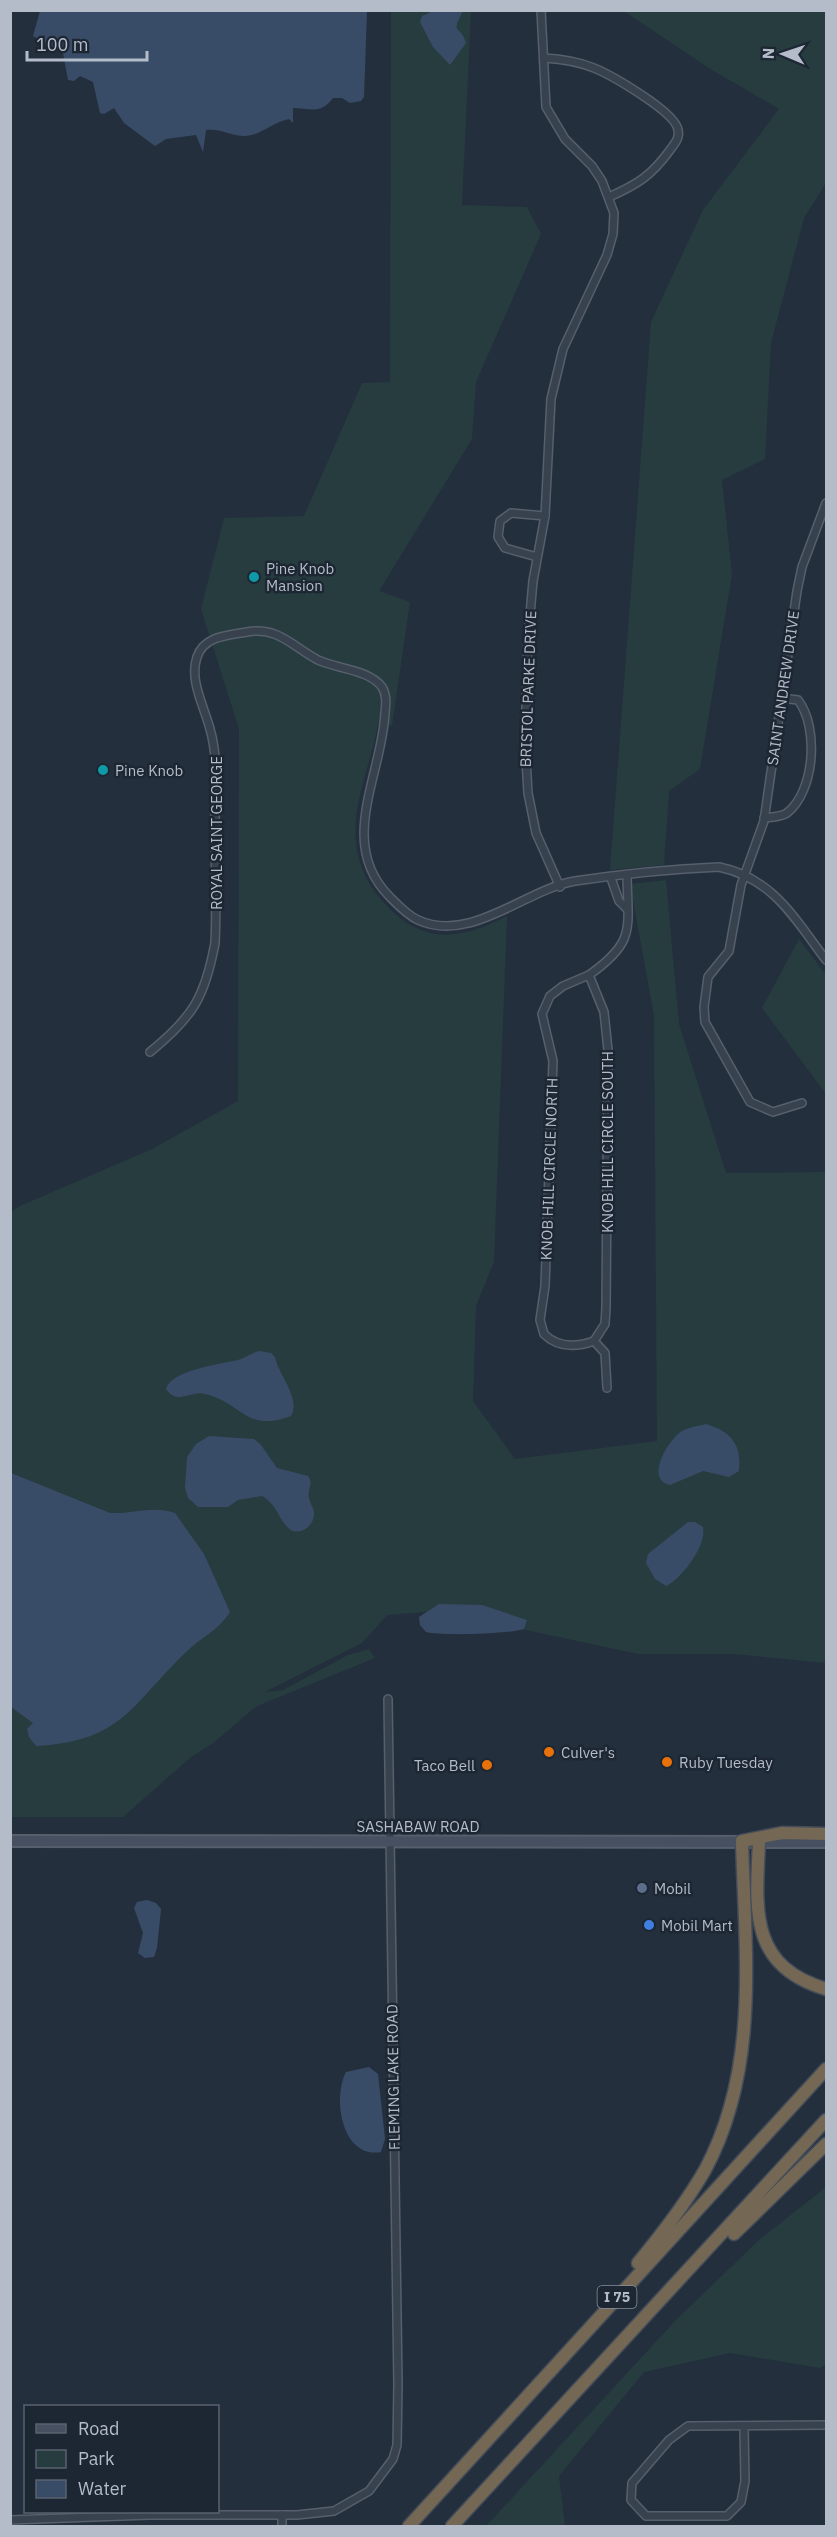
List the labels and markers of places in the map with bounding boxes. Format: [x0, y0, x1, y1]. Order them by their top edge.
place label: Pine Knob Mansion [266, 559, 334, 595]
marker: Pine Knob Mansion [247, 570, 261, 584]
place label: Pine Knob [115, 761, 183, 780]
marker: Pine Knob [96, 763, 110, 777]
place label: Culver's [561, 1743, 615, 1762]
marker: Culver's [542, 1745, 556, 1759]
place label: Ruby Tuesday [679, 1753, 773, 1772]
marker: Ruby Tuesday [660, 1755, 674, 1769]
place label: Taco Bell [414, 1756, 475, 1775]
marker: Taco Bell [480, 1758, 494, 1772]
place label: Mobil [654, 1879, 691, 1898]
marker: Mobil [635, 1881, 649, 1895]
place label: Mobil Mart [661, 1916, 733, 1935]
marker: Mobil Mart [642, 1918, 656, 1932]

